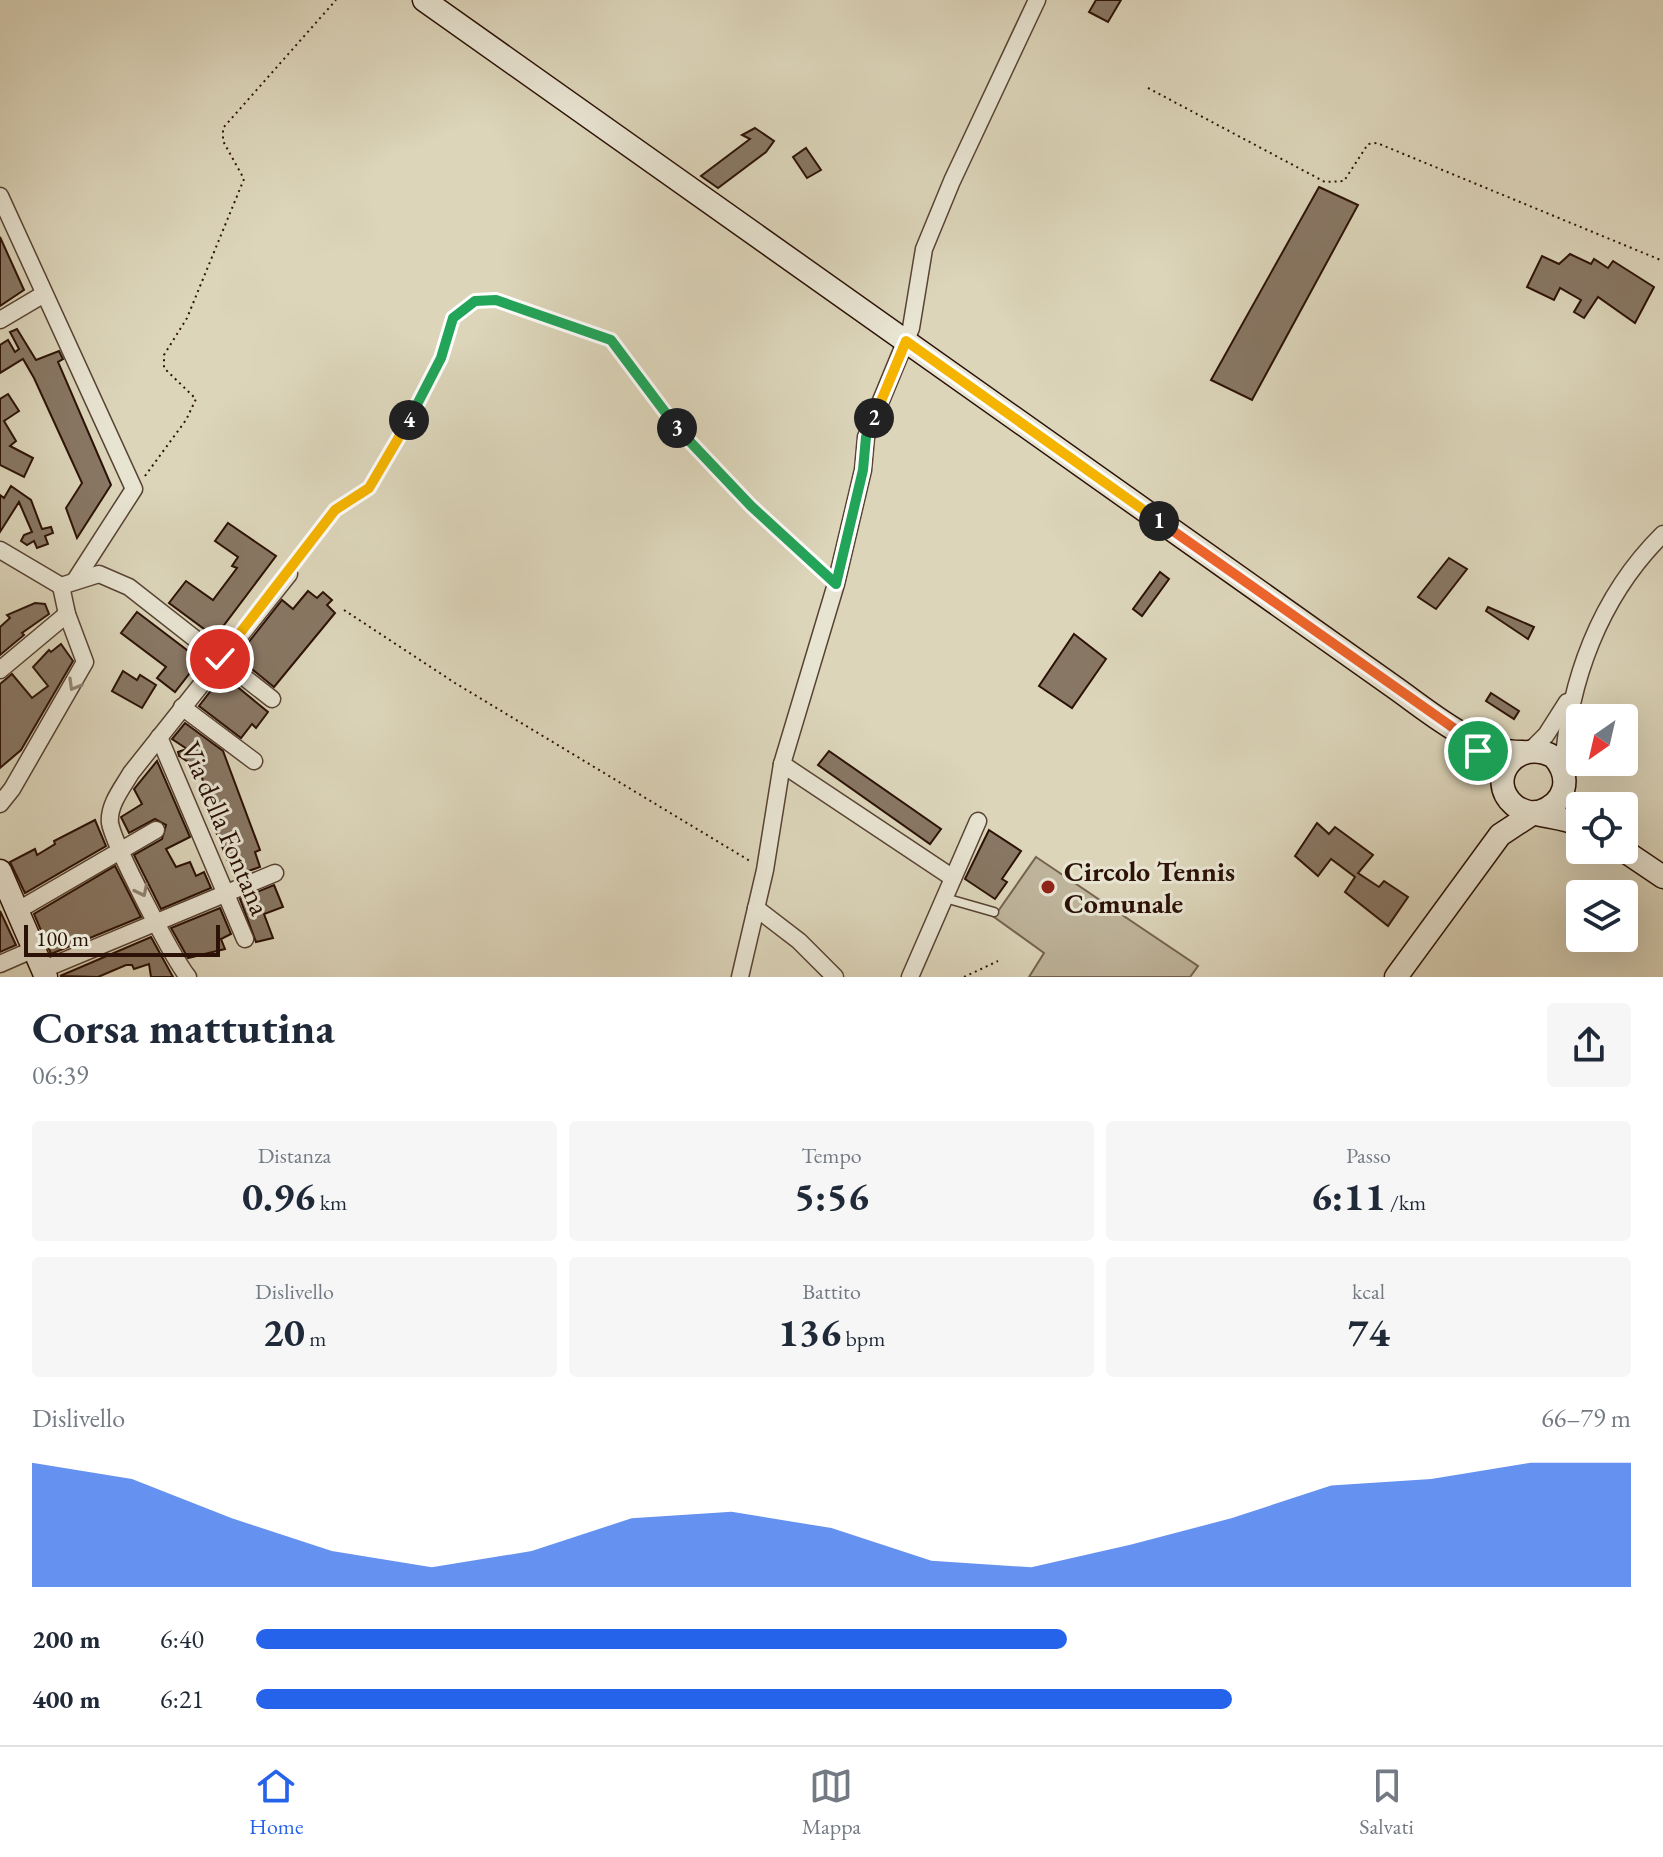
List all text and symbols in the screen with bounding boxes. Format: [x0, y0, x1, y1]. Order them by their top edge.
pin: 2 [854, 398, 894, 438]
pin: 4 [389, 400, 429, 440]
text: 2 [868, 403, 880, 432]
text: 4 [403, 405, 415, 434]
pin: 3 [657, 408, 697, 448]
text: 3 [671, 413, 683, 442]
pin: 1 [1139, 501, 1179, 541]
text: 1 [1153, 506, 1165, 535]
pin [186, 625, 254, 693]
icon: check [198, 637, 242, 681]
one-way arrow [68, 676, 84, 690]
north arrow [1566, 704, 1638, 776]
map controls [1566, 704, 1638, 952]
pin [1444, 717, 1512, 785]
icon: arrive [1456, 729, 1500, 773]
street label: Via della Fontana [173, 736, 279, 921]
button: locate [1566, 792, 1638, 864]
place label: Circolo Tennis Comunale [1064, 853, 1235, 921]
marker: Circolo Tennis Comunale [1039, 878, 1057, 896]
button: layers [1566, 880, 1638, 952]
one-way arrow [132, 883, 148, 898]
scale bar [24, 921, 220, 957]
text: 100 m [36, 924, 89, 953]
text: Corsa mattutina [32, 999, 335, 1056]
button: share [1547, 1003, 1631, 1087]
text: 06:39 [32, 1058, 88, 1092]
text: Distanza [258, 1141, 331, 1170]
text: Tempo [801, 1141, 862, 1170]
text: Passo [1346, 1141, 1391, 1170]
text: 0.96 [242, 1170, 315, 1222]
text: 5:56 [794, 1170, 869, 1222]
text: 6:11 [1311, 1170, 1386, 1222]
text: km [315, 1188, 347, 1217]
text: /km [1386, 1188, 1426, 1217]
text: Dislivello [255, 1277, 334, 1306]
text: Battito [802, 1277, 861, 1306]
text: kcal [1352, 1277, 1385, 1306]
text: 20 [263, 1306, 305, 1358]
text: 136 [778, 1306, 841, 1358]
text: 74 [1347, 1306, 1390, 1358]
text: m [305, 1324, 326, 1353]
text: bpm [841, 1324, 885, 1353]
text: Dislivello [32, 1401, 125, 1435]
text: 66–79 m [1541, 1401, 1631, 1435]
text: 200 m [32, 1622, 100, 1656]
text: 6:40 [160, 1622, 204, 1656]
text: 400 m [32, 1682, 100, 1716]
text: 6:21 [160, 1682, 204, 1716]
tab: Home [249, 1764, 304, 1841]
tab: Mappa [802, 1764, 861, 1841]
tab: Salvati [1359, 1764, 1414, 1841]

